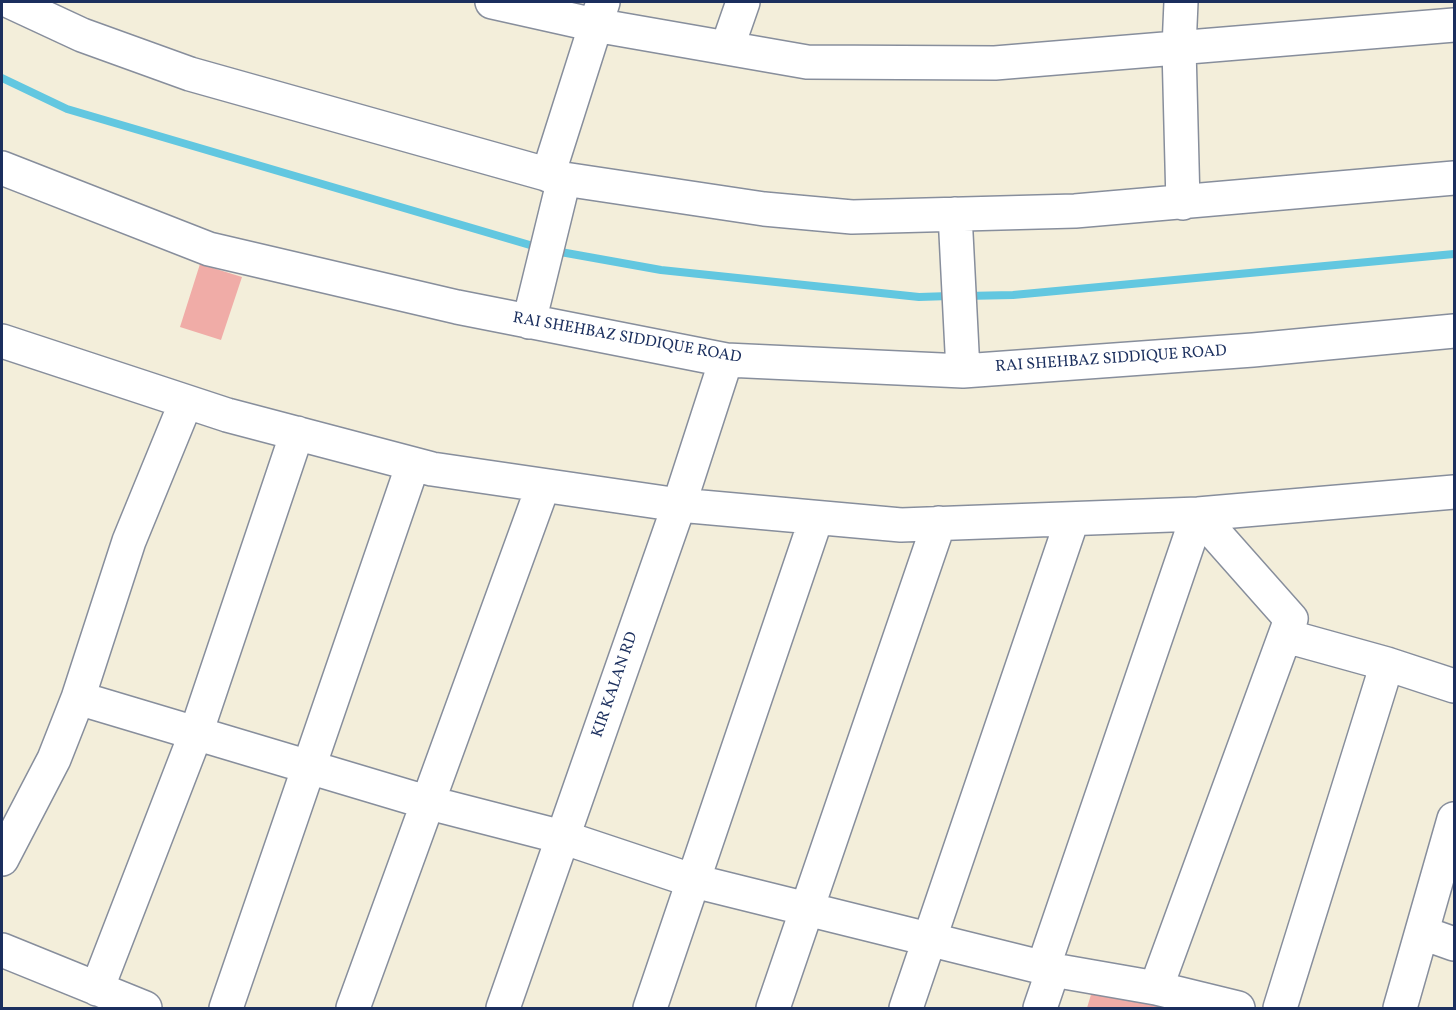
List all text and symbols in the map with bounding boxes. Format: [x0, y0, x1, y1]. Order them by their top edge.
street label: RAI SHEHBAZ SIDDIQUE ROAD [511, 309, 743, 369]
street label: RAI SHEHBAZ SIDDIQUE ROAD [995, 342, 1227, 378]
street label: KIR KALAN RD [589, 630, 643, 740]

